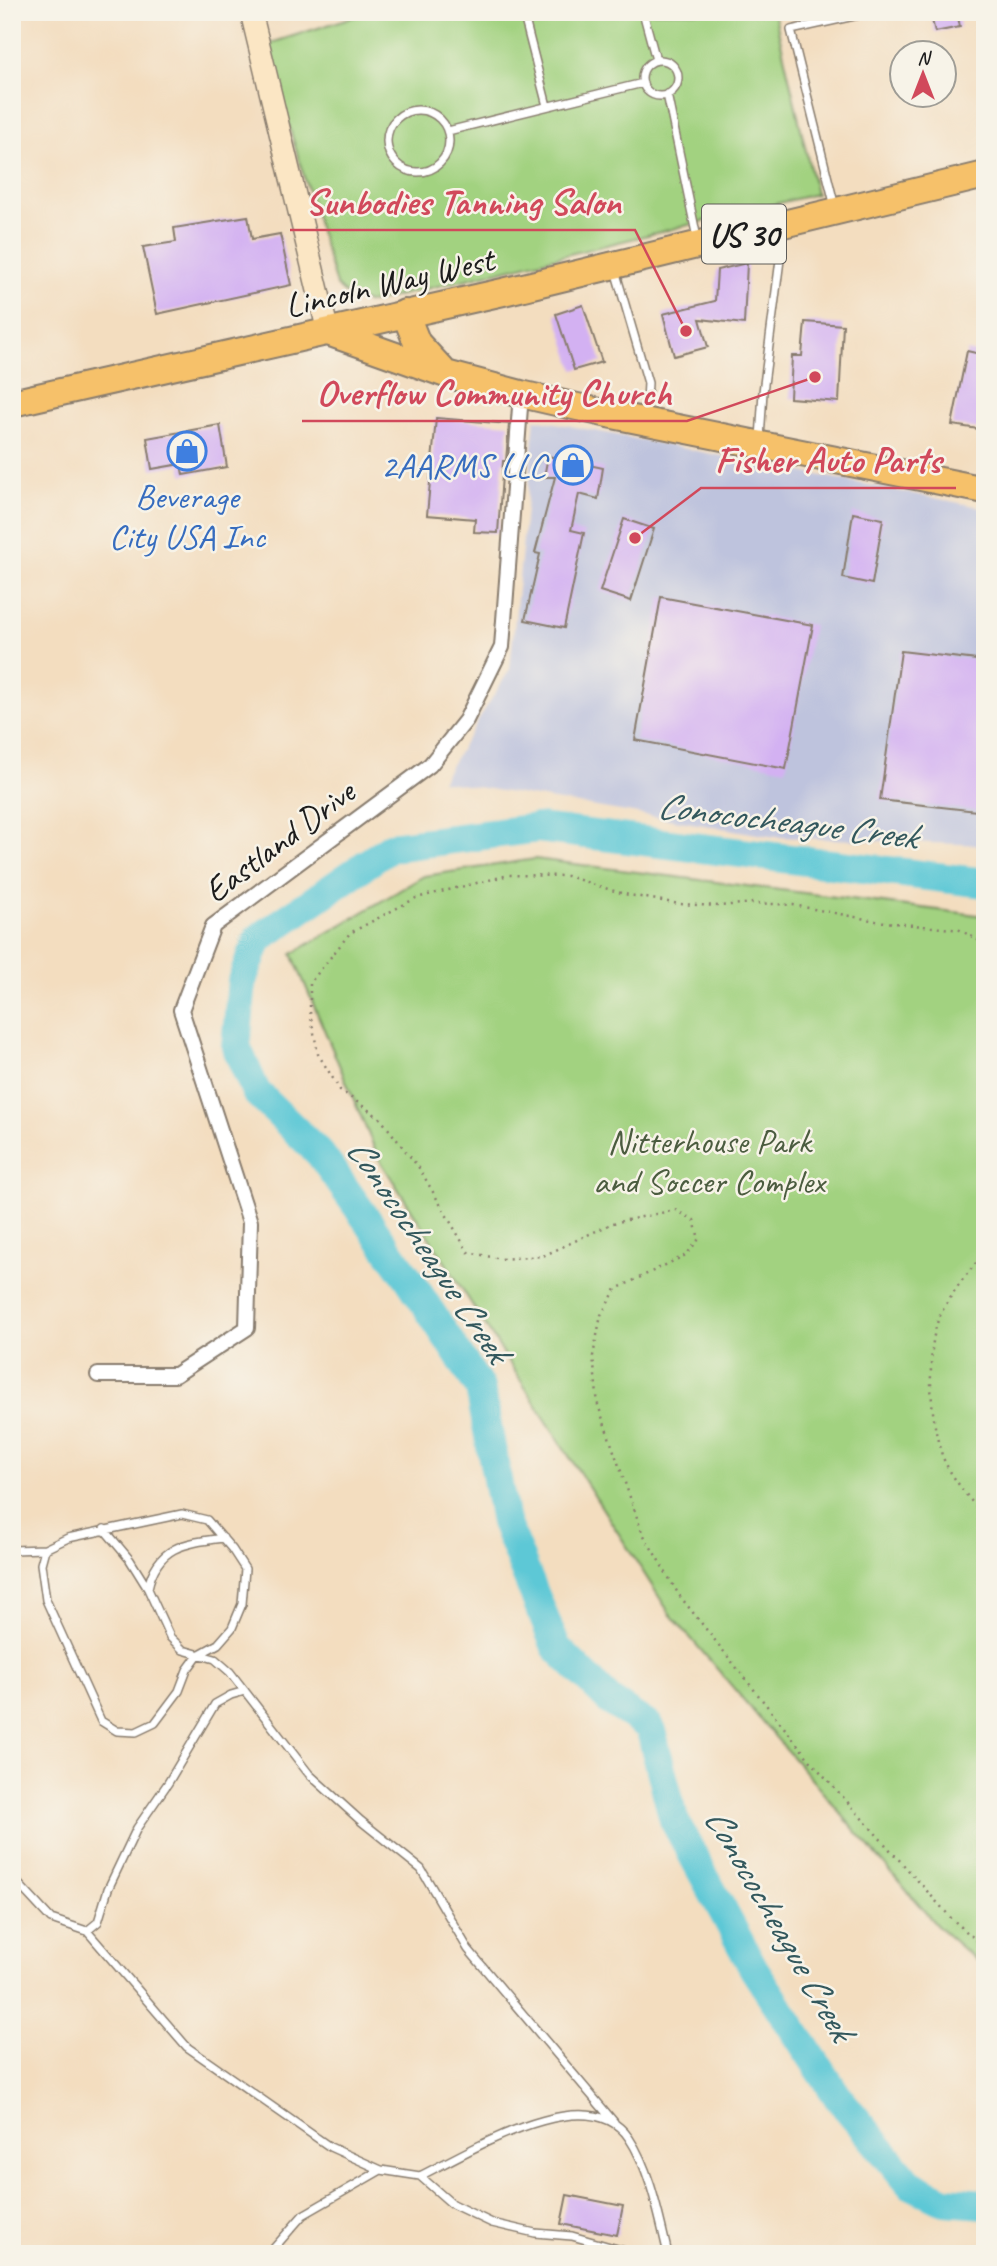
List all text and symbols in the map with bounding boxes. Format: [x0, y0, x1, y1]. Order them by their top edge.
north arrow [888, 38, 958, 108]
text: N [917, 46, 932, 70]
callout: Sunbodies Tanning Salon [290, 172, 635, 230]
text: Sunbodies Tanning Salon [305, 178, 622, 225]
road number: US 30 [702, 204, 786, 264]
street label: Lincoln Way West [281, 236, 501, 328]
callout: Overflow Community Church [302, 363, 687, 421]
text: Overflow Community Church [317, 369, 672, 416]
shop icon: Beverage City USA Inc [166, 430, 208, 472]
callout: Fisher Auto Parts [701, 430, 956, 488]
text: Fisher Auto Parts [715, 436, 945, 483]
place label: 2AARMS LLC [381, 443, 550, 488]
shop icon: 2AARMS LLC [552, 444, 594, 486]
place label: Beverage City USA Inc [109, 474, 267, 559]
street label: Eastland Drive [195, 768, 366, 913]
water label: Conococheague Creek [655, 781, 925, 860]
park label: Nitterhouse Park and Soccer Complex [593, 1119, 828, 1204]
water label: Conococheague Creek [336, 1128, 524, 1376]
water label: Conococheague Creek [694, 1799, 868, 2053]

